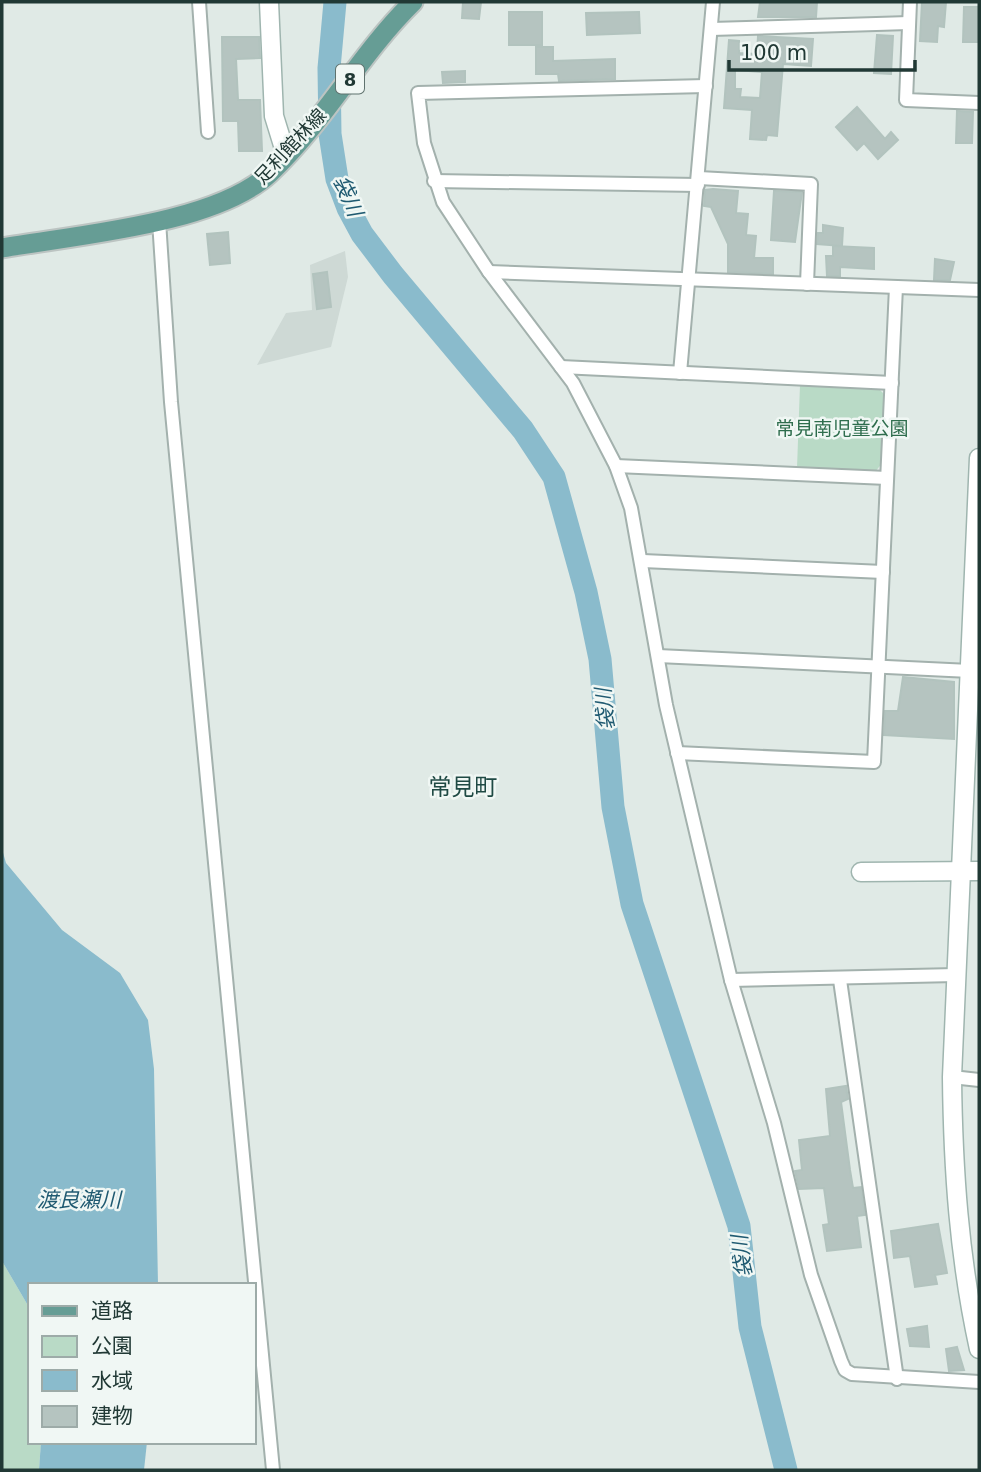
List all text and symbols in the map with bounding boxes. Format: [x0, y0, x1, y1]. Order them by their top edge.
scale bar [729, 28, 914, 72]
text: 100 m [740, 41, 807, 65]
road number: 8 [336, 64, 364, 94]
street label: 足利館林線 [250, 104, 330, 188]
water label: 袋川 [329, 172, 368, 222]
park label: 常見南児童公園 [775, 417, 909, 439]
water label: 袋川 [591, 685, 619, 731]
district label: 常見町 [429, 774, 498, 800]
water label: 渡良瀬川 [37, 1188, 123, 1212]
water label: 袋川 [727, 1232, 756, 1278]
legend [28, 1283, 256, 1444]
text: 道路 [91, 1299, 133, 1323]
text: 公園 [91, 1334, 133, 1358]
text: 水域 [91, 1369, 133, 1393]
text: 建物 [91, 1404, 133, 1428]

